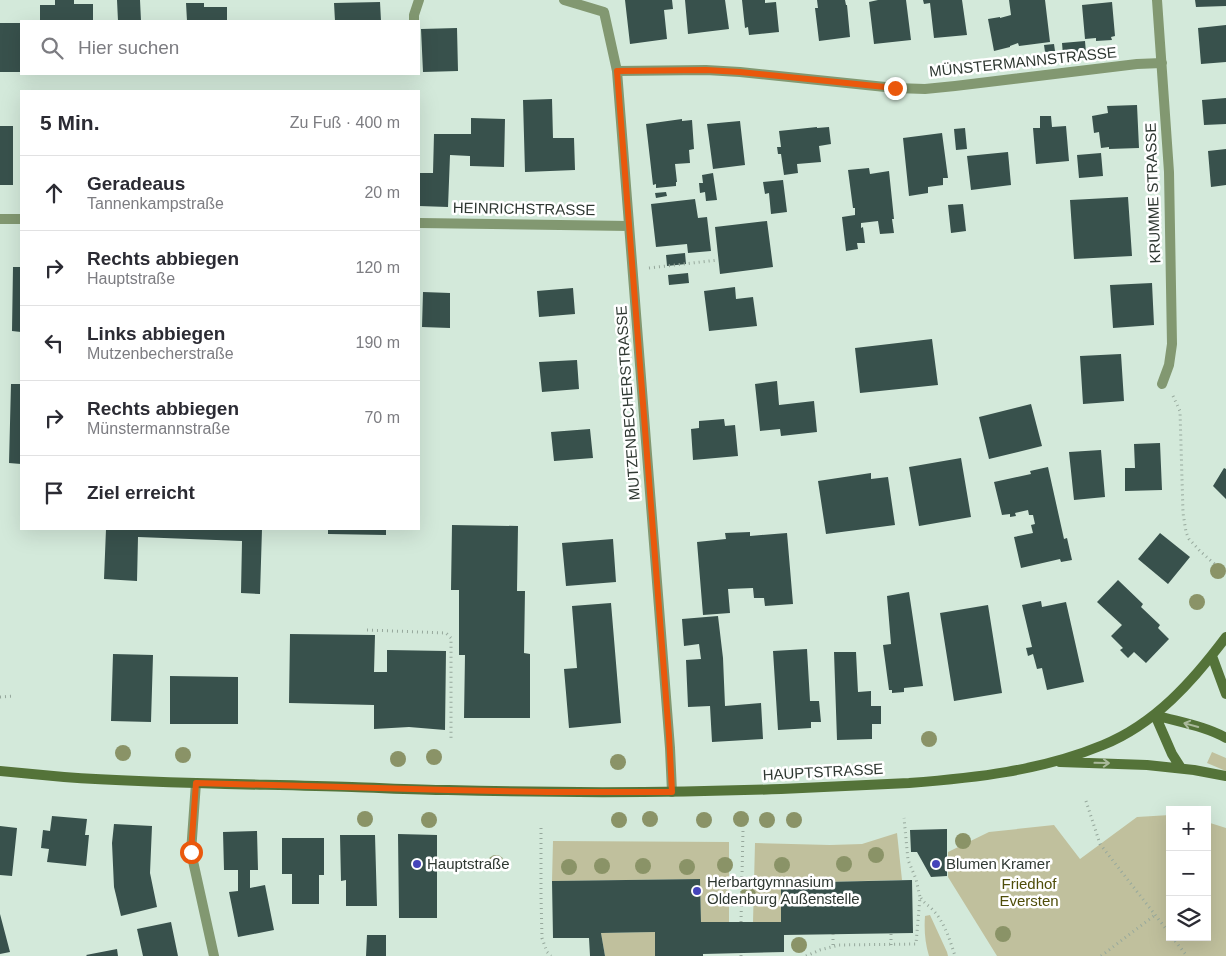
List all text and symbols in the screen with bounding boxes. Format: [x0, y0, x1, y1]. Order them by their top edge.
search box [20, 20, 420, 75]
icon: search [38, 34, 66, 62]
text: Hier suchen [78, 37, 179, 58]
street label: MÜNSTERMANNSTRASSE [928, 43, 1117, 80]
route end [884, 77, 907, 100]
text: 5 Min. [40, 111, 100, 134]
text: Zu Fuß · 400 m [290, 114, 400, 131]
street label: KRUMME STRASSE [1142, 122, 1163, 264]
text: Geradeaus [87, 173, 185, 194]
icon: ahead [40, 179, 68, 207]
text: 20 m [364, 184, 400, 201]
text: Tannenkampstraße [87, 195, 224, 212]
street label: HEINRICHSTRASSE [453, 199, 595, 218]
text: Rechts abbiegen [87, 248, 239, 269]
icon: right [40, 254, 68, 282]
text: 120 m [356, 259, 400, 276]
text: Hauptstraße [87, 270, 175, 287]
street label: MUTZENBECHERSTRASSE [612, 305, 643, 501]
text: Links abbiegen [87, 323, 225, 344]
icon: left [40, 329, 68, 357]
text: 190 m [356, 334, 400, 351]
text: Mutzenbecherstraße [87, 345, 234, 362]
text: Rechts abbiegen [87, 398, 239, 419]
icon: right [40, 404, 68, 432]
text: 70 m [364, 409, 400, 426]
text: Münstermannstraße [87, 420, 230, 437]
icon: arrive [40, 479, 68, 507]
text: Ziel erreicht [87, 482, 195, 503]
one-way arrow [1183, 720, 1199, 730]
one-way arrow [1094, 758, 1110, 768]
street label: HAUPTSTRASSE [762, 760, 884, 783]
map controls [1166, 806, 1211, 941]
button: + [1166, 806, 1211, 851]
route start [180, 841, 203, 864]
button: − [1166, 851, 1211, 896]
place label: Hauptstraße [427, 855, 510, 872]
place label: Blumen Kramer [946, 855, 1050, 872]
marker: Hauptstraße [411, 858, 423, 870]
marker: Blumen Kramer [930, 858, 942, 870]
place label: Herbartgymnasium Oldenburg Außenstelle [707, 873, 860, 907]
park label: Friedhof Eversten [999, 875, 1059, 909]
marker: Herbartgymnasium Oldenburg Außenstelle [691, 885, 703, 897]
button: layers [1166, 896, 1211, 941]

